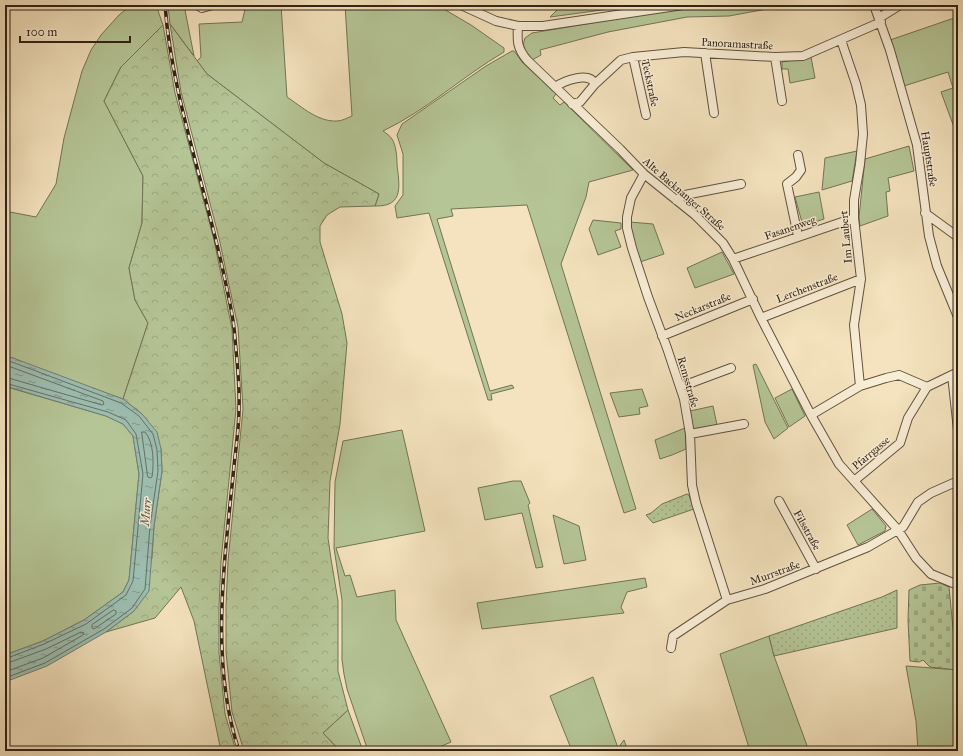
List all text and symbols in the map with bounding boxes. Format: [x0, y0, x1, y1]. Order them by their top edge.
scale bar [20, 18, 130, 44]
text: 100 m [26, 25, 57, 39]
street label: Panoramastraße [701, 36, 774, 52]
street label: Teckstraße [639, 58, 661, 108]
street label: Hauptstraße [918, 130, 940, 188]
street label: Alte Backnanger Straße [639, 154, 728, 234]
street label: Im Laubert [837, 210, 855, 264]
street label: Fasanenweg [763, 213, 818, 243]
street label: Lerchenstraße [774, 270, 840, 306]
street label: Neckarstraße [673, 290, 733, 324]
street label: Remsstraße [675, 355, 702, 409]
street label: Pfarrgasse [849, 433, 893, 473]
water label: Murr [138, 497, 154, 527]
street label: Filsstraße [791, 508, 824, 553]
street label: Murrstraße [748, 558, 802, 588]

